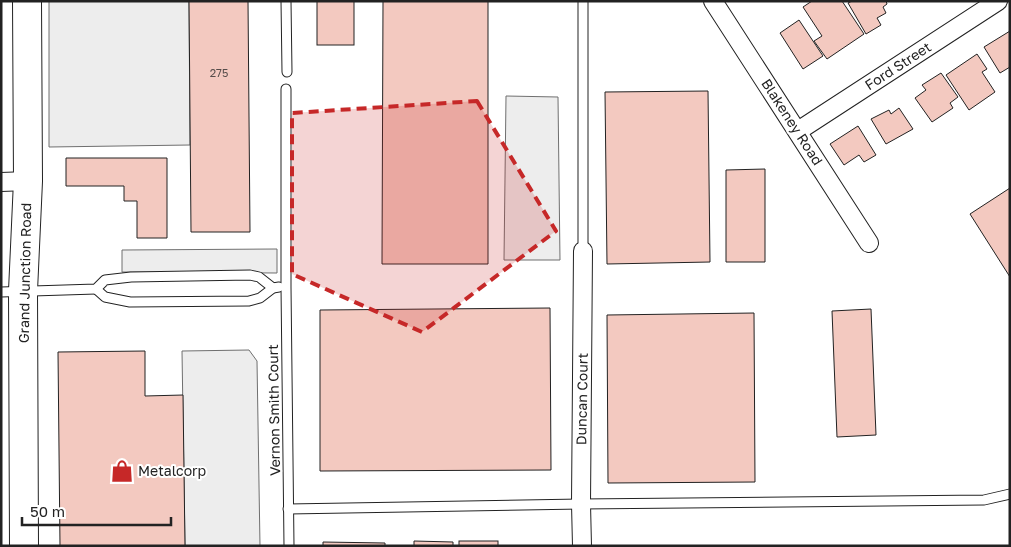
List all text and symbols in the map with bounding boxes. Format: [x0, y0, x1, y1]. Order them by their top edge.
street label: Ford Street [861, 38, 934, 93]
house number: 275 [210, 66, 228, 79]
street label: Blakeney Road [758, 75, 827, 168]
street label: Grand Junction Road [15, 203, 34, 343]
street label: Vernon Smith Court [264, 344, 283, 476]
street label: Duncan Court [572, 353, 591, 445]
shop icon: Metalcorp [109, 458, 135, 484]
place label: Metalcorp [138, 462, 206, 479]
scale bar [22, 494, 171, 526]
text: 50 m [30, 502, 65, 520]

